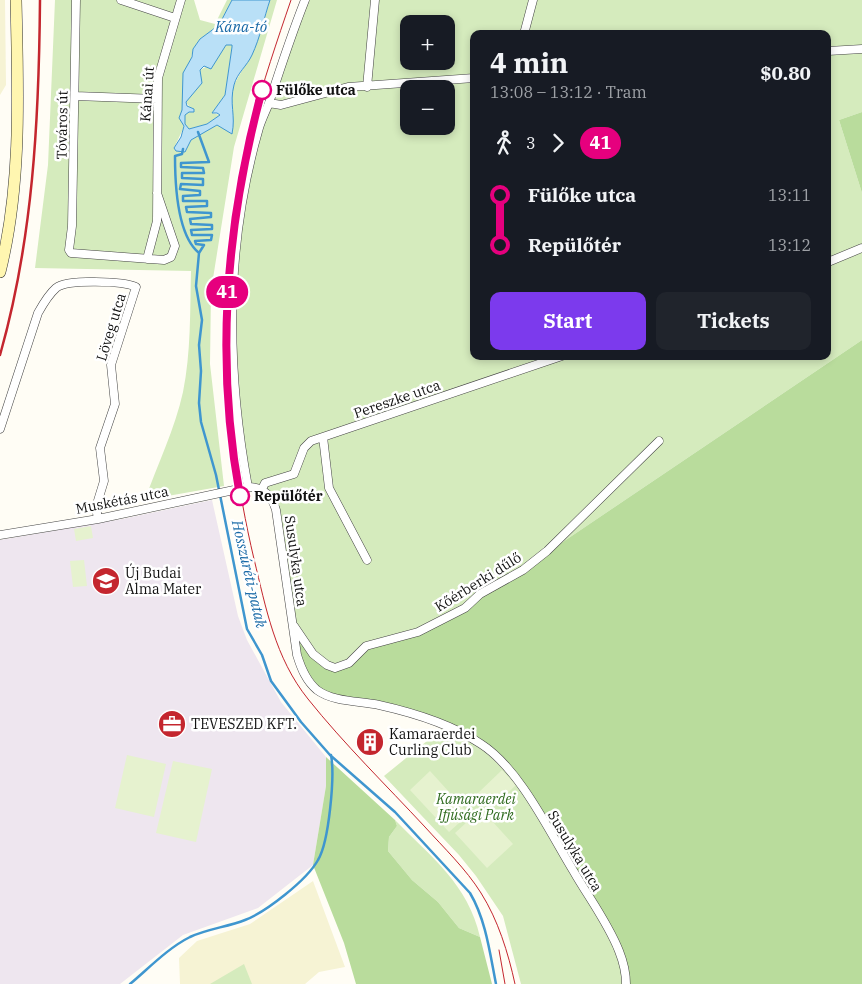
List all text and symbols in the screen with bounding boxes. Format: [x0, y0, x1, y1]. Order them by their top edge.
map controls [400, 15, 455, 135]
button: + [400, 15, 455, 70]
water label: Kána-tó [214, 17, 267, 36]
text: 4 min [490, 44, 568, 81]
text: $0.80 [760, 61, 811, 85]
street label: Kánai út [136, 66, 158, 122]
marker: Fülőke utca [252, 80, 272, 100]
button: − [400, 80, 455, 135]
place label: Fülőke utca [276, 81, 356, 99]
text: 13:08 – 13:12 · Tram [490, 82, 647, 102]
street label: Tóváros út [52, 90, 72, 160]
icon: walk [490, 129, 518, 157]
icon: forward [544, 129, 572, 157]
text: 41 [590, 131, 611, 154]
text: 3 [526, 133, 536, 153]
text: Fülőke utca [528, 183, 636, 207]
text: 13:11 [768, 185, 811, 205]
text: Repülőtér [528, 233, 621, 257]
text: 13:12 [768, 235, 811, 255]
line badge: 41 [204, 276, 250, 308]
text: 41 [216, 280, 238, 303]
street label: Löveg utca [92, 290, 130, 363]
button: Start [490, 292, 646, 350]
button: Tickets [656, 292, 811, 350]
street label: Pereszke utca [351, 376, 443, 422]
street label: Muskétás utca [74, 482, 170, 518]
marker: Repülőtér [230, 486, 250, 506]
place label: Repülőtér [254, 487, 323, 505]
street label: Susulyka utca [281, 514, 311, 608]
water label: Hosszúréti-patak [228, 517, 271, 630]
street label: Kőérberki dűlő [431, 548, 525, 616]
place label: Új Budai Alma Mater [125, 563, 202, 598]
school or university icon: Új Budai Alma Mater [91, 566, 121, 596]
office icon: TEVESZED KFT. [157, 709, 187, 739]
place label: TEVESZED KFT. [191, 715, 297, 733]
place label: Kamaraerdei Curling Club [389, 725, 475, 759]
building icon: Kamaraerdei Curling Club [355, 727, 385, 757]
park label: Kamaraerdei Ifjúsági Park [435, 790, 516, 824]
street label: Susulyka utca [544, 807, 606, 895]

